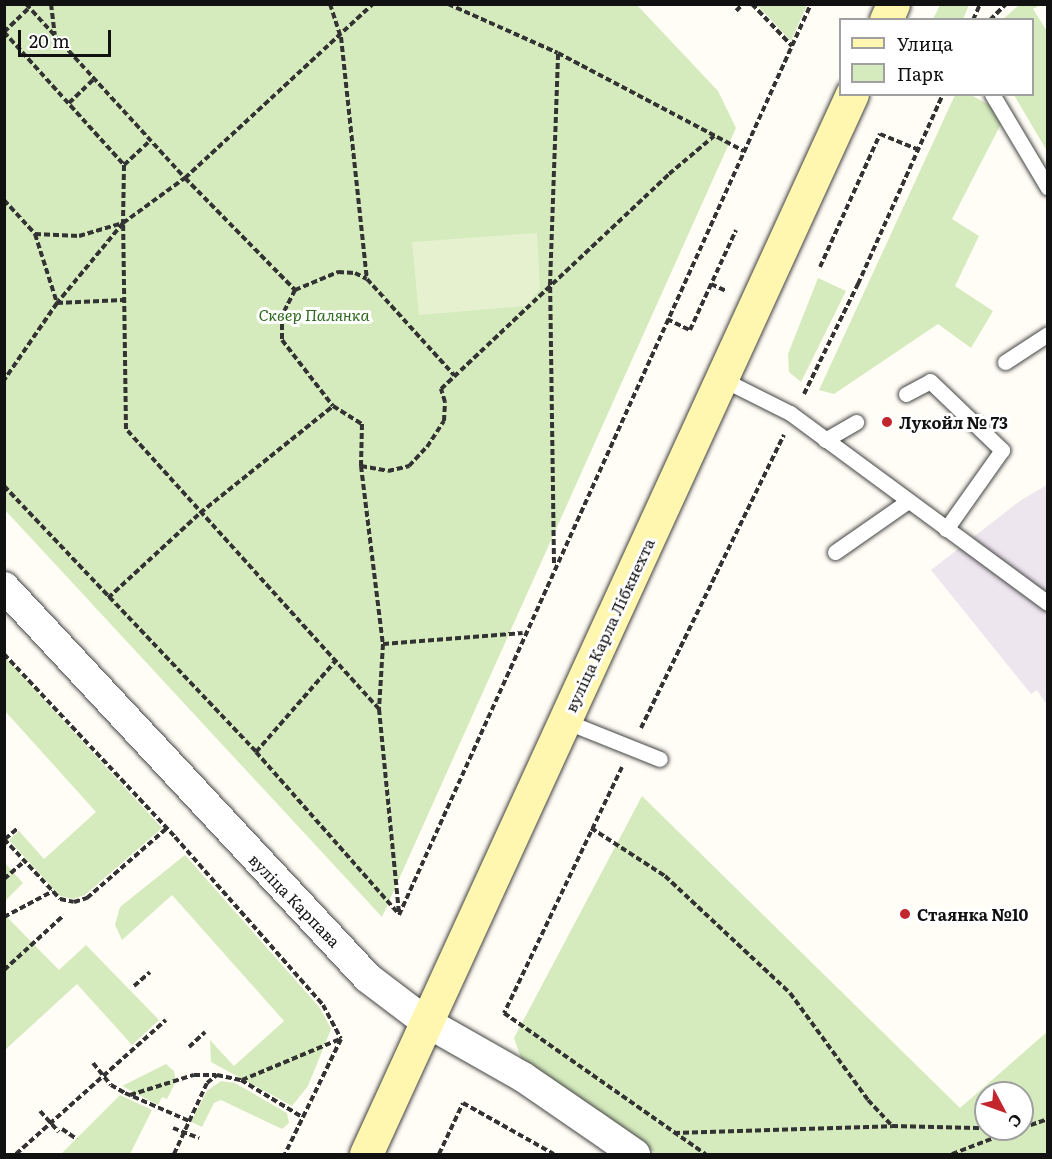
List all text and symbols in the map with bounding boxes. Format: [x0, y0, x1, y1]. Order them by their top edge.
scale bar [21, 18, 114, 56]
legend [839, 18, 1034, 96]
text: 20 m [29, 27, 70, 54]
text: Улица [897, 30, 953, 57]
text: Парк [897, 60, 944, 87]
park label: Сквер Палянка [258, 304, 370, 324]
place label: Лукойл № 73 [899, 412, 1008, 432]
marker: Лукойл № 73 [880, 415, 894, 429]
street label: вуліца Карла Лібкнехта [560, 535, 658, 715]
street label: вуліца Карпава [246, 849, 344, 951]
place label: Стаянка №10 [917, 904, 1028, 924]
marker: Стаянка №10 [898, 907, 912, 921]
north arrow [974, 1081, 1034, 1141]
text: С [1003, 1109, 1029, 1134]

